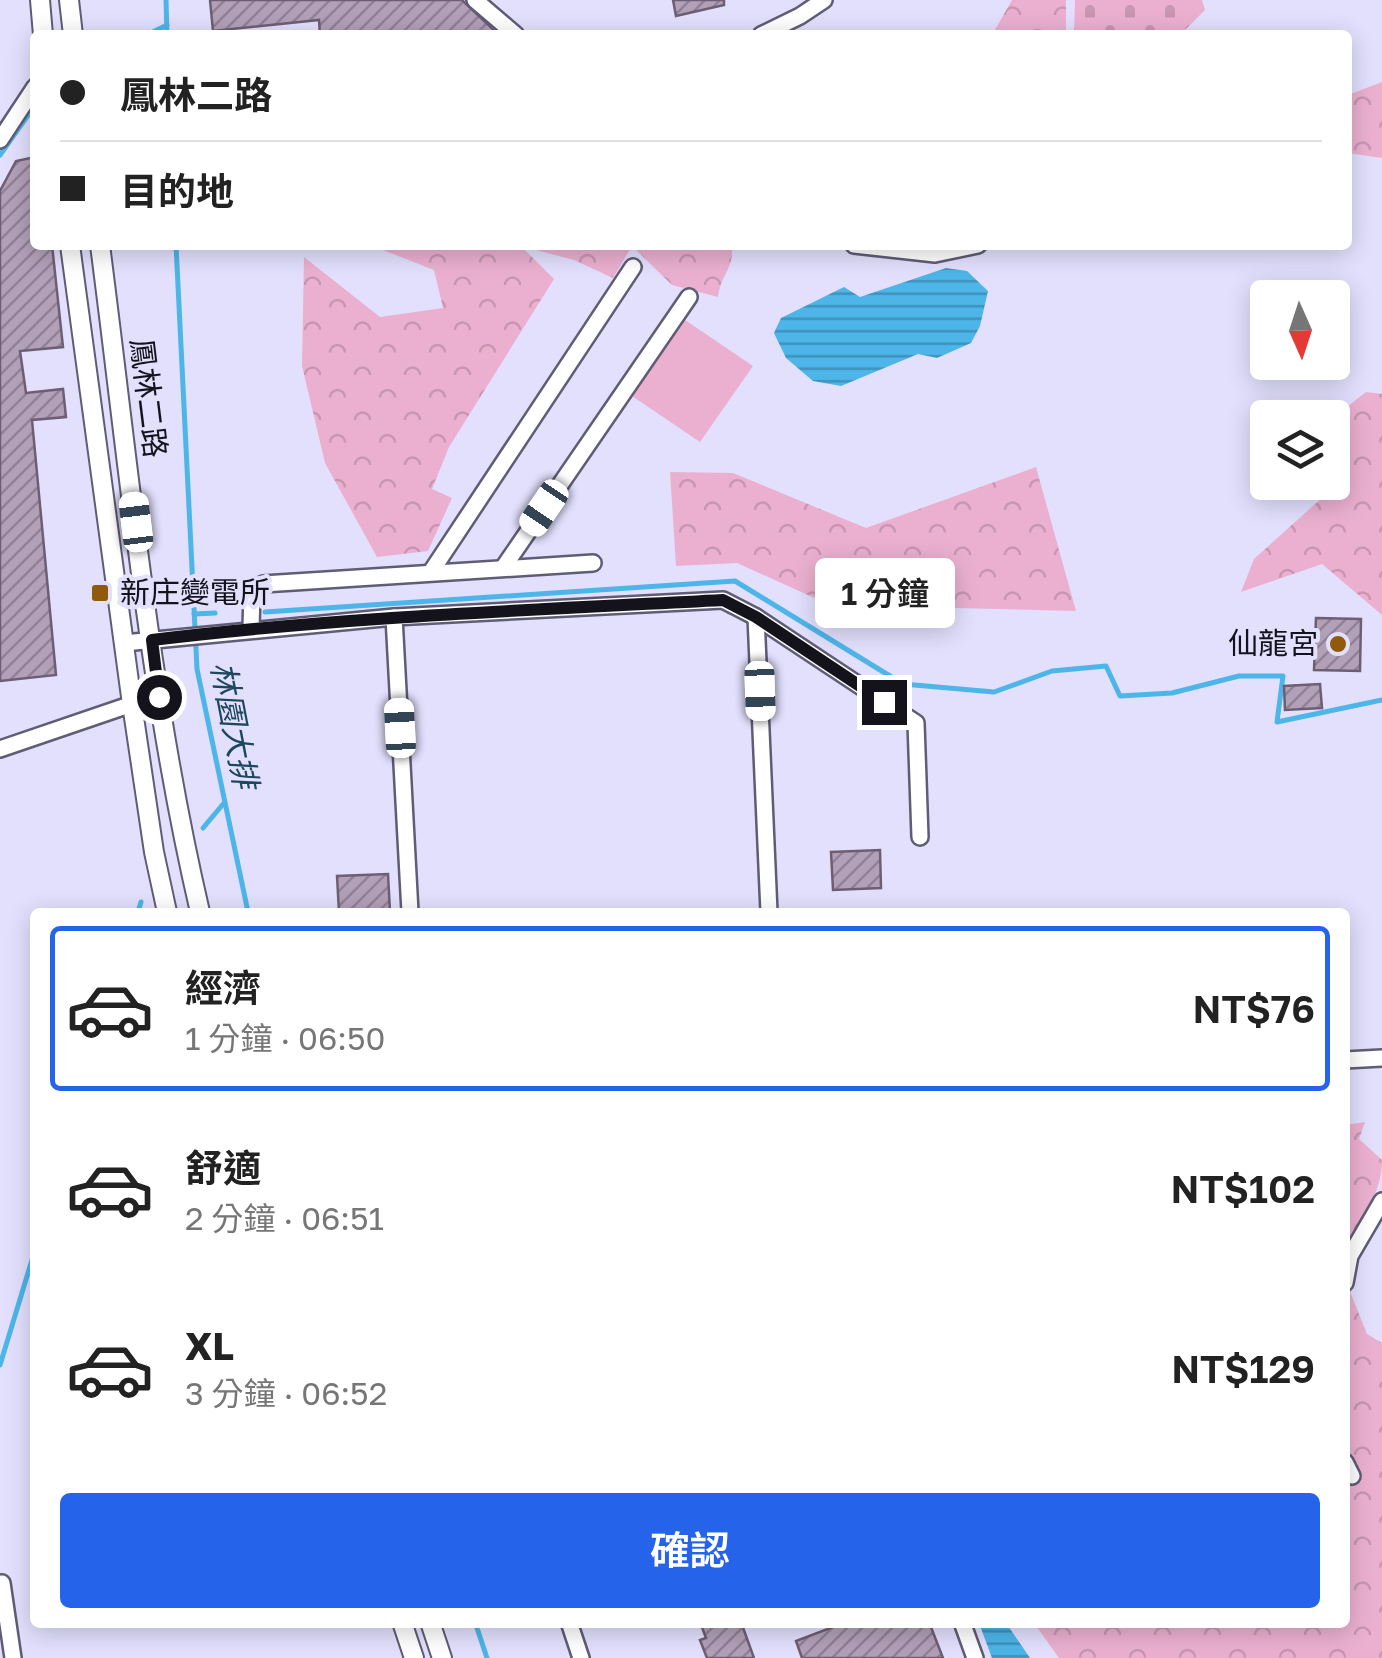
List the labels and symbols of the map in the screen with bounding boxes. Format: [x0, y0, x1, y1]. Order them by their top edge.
north arrow [1250, 280, 1350, 380]
street label: 鳳林二路 [124, 336, 174, 460]
car [515, 475, 573, 541]
car [117, 490, 155, 554]
callout: 1 分鐘 [814, 557, 954, 627]
place label: 新庄變電所 [120, 574, 270, 610]
marker: 新庄變電所 [89, 582, 111, 604]
place label: 仙龍宮 [1228, 625, 1318, 661]
marker: 仙龍宮 [1327, 633, 1349, 655]
water label: 林園大排 [204, 658, 267, 795]
car [744, 660, 776, 722]
route start [137, 675, 182, 720]
route end [862, 680, 907, 725]
car [383, 697, 417, 759]

